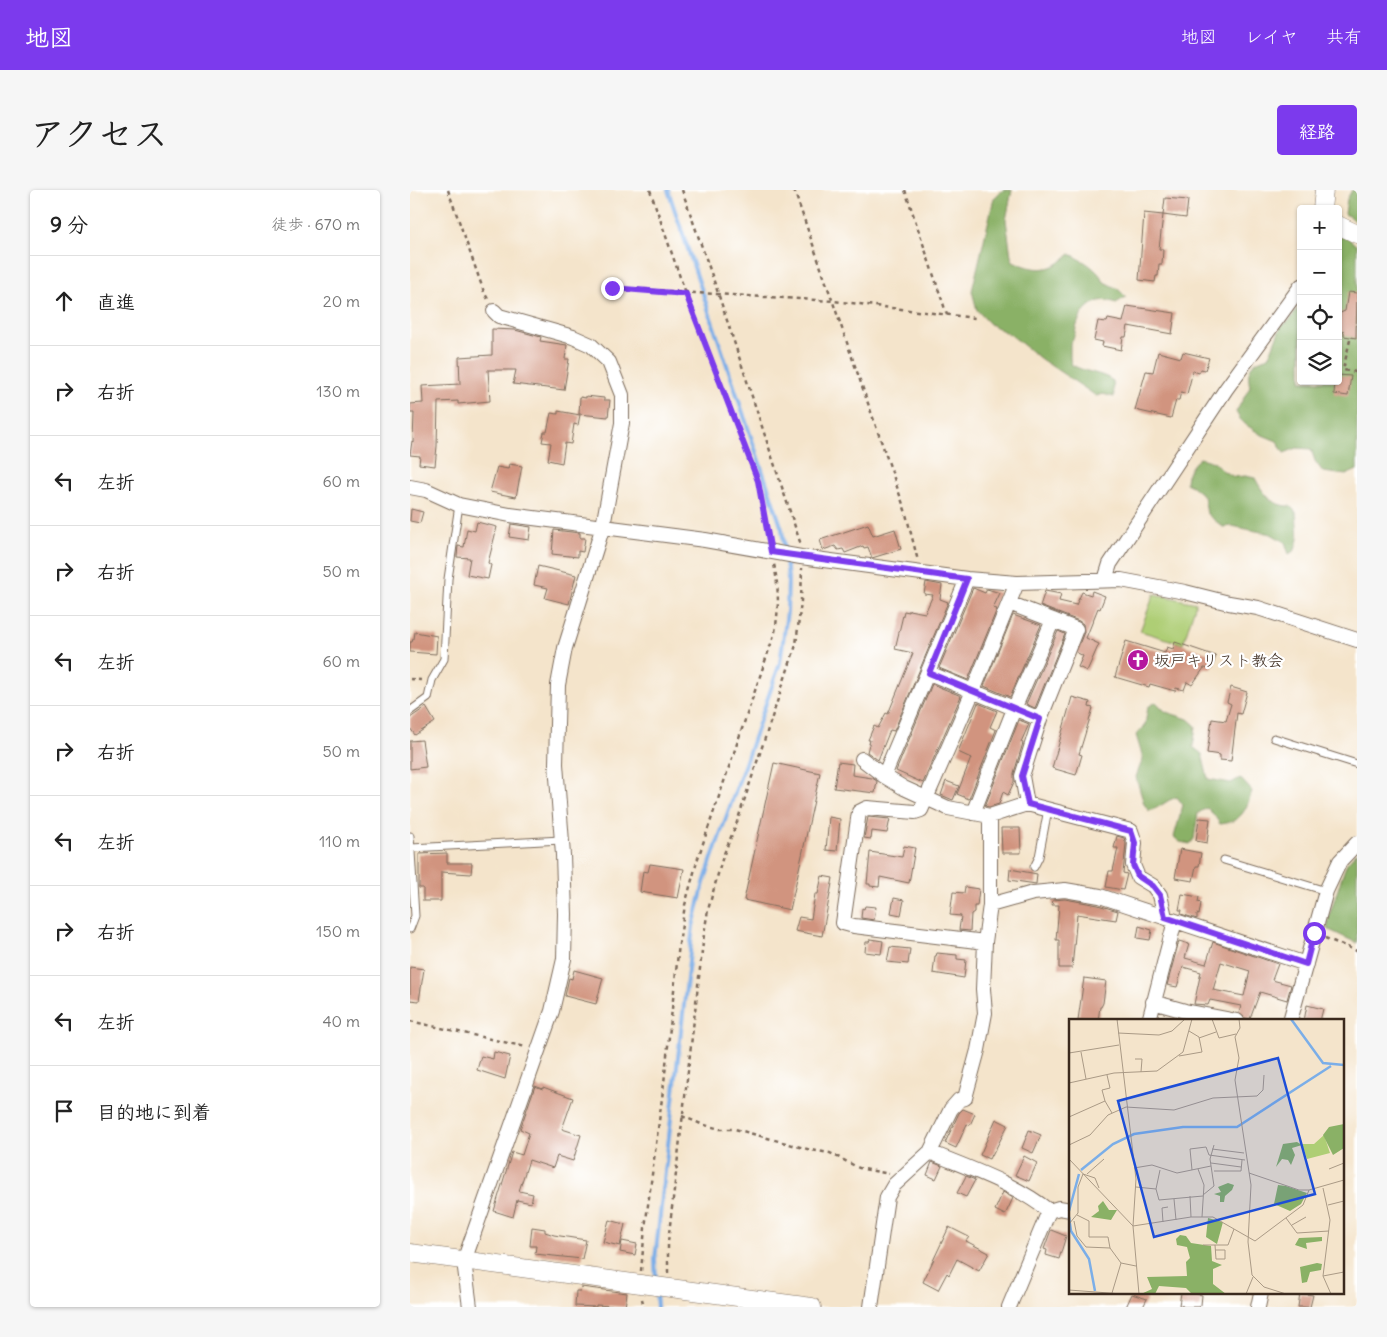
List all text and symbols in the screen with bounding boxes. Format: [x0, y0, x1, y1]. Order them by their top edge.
text: 地図 [25, 22, 73, 52]
text: 地図 [1181, 25, 1217, 48]
text: レイヤ [1245, 25, 1298, 48]
text: 共有 [1326, 25, 1362, 48]
button: 経路 [1277, 105, 1357, 155]
text: アクセス [30, 111, 168, 155]
map controls [1297, 205, 1342, 385]
button: + [1297, 205, 1342, 250]
text: 9 分 [50, 211, 88, 238]
text: 徒歩 · 670 m [271, 214, 360, 234]
button: − [1297, 250, 1342, 295]
route end [601, 277, 624, 300]
icon: ahead [50, 287, 78, 315]
text: 直進 [97, 290, 135, 314]
text: 20 m [323, 291, 360, 311]
button: locate [1297, 295, 1342, 340]
button: layers [1297, 340, 1342, 385]
icon: right [50, 377, 78, 405]
text: 右折 [97, 380, 135, 404]
text: 130 m [316, 381, 360, 401]
icon: left [50, 467, 78, 495]
text: 左折 [97, 470, 135, 494]
text: 60 m [322, 471, 360, 491]
icon: right [50, 557, 78, 585]
text: 右折 [97, 560, 135, 584]
text: 50 m [322, 561, 360, 581]
icon: left [50, 647, 78, 675]
church icon: 坂戸キリスト教会 [1126, 648, 1150, 672]
text: 左折 [97, 650, 135, 674]
place label: 坂戸キリスト教会 [1154, 650, 1283, 670]
text: 60 m [322, 651, 360, 671]
icon: right [50, 737, 78, 765]
text: 右折 [97, 740, 135, 764]
text: 50 m [322, 741, 360, 761]
icon: left [50, 827, 78, 855]
text: 左折 [97, 830, 135, 854]
text: 110 m [319, 831, 360, 851]
icon: right [50, 917, 78, 945]
text: 右折 [97, 920, 135, 944]
text: 150 m [316, 921, 360, 941]
route start [1303, 922, 1326, 945]
icon: left [50, 1007, 78, 1035]
text: 左折 [97, 1010, 135, 1034]
text: 40 m [322, 1011, 360, 1031]
inset map [1069, 1019, 1344, 1294]
icon: arrive [50, 1097, 78, 1125]
text: 目的地に到着 [97, 1100, 211, 1124]

